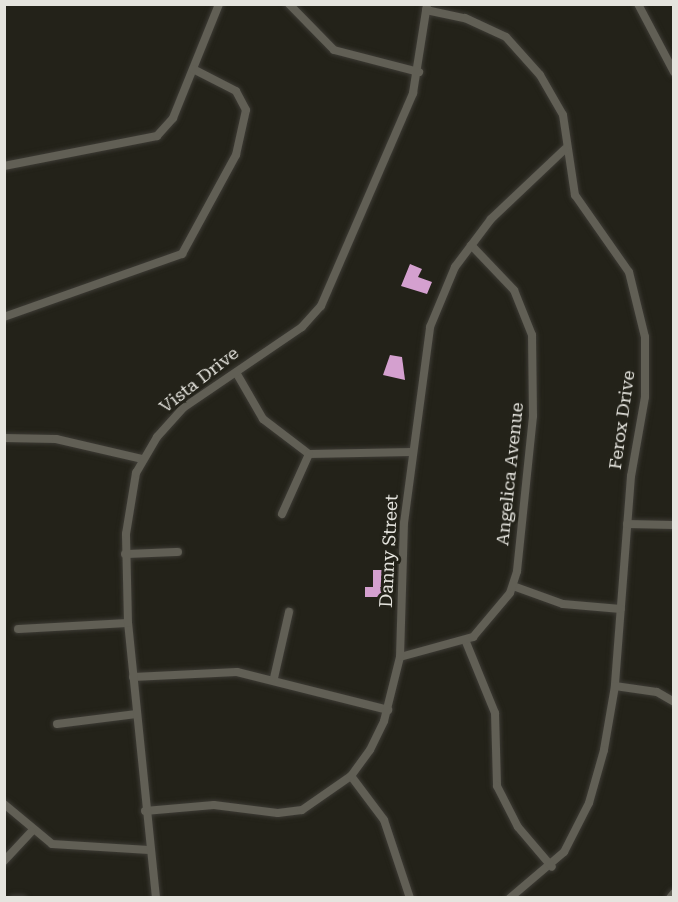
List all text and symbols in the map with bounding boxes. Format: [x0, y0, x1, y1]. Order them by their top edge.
street label: Vista Drive [155, 342, 243, 418]
street label: Ferox Drive [604, 369, 640, 471]
street label: Angelica Avenue [492, 401, 528, 547]
street label: Danny Street [375, 494, 403, 608]

